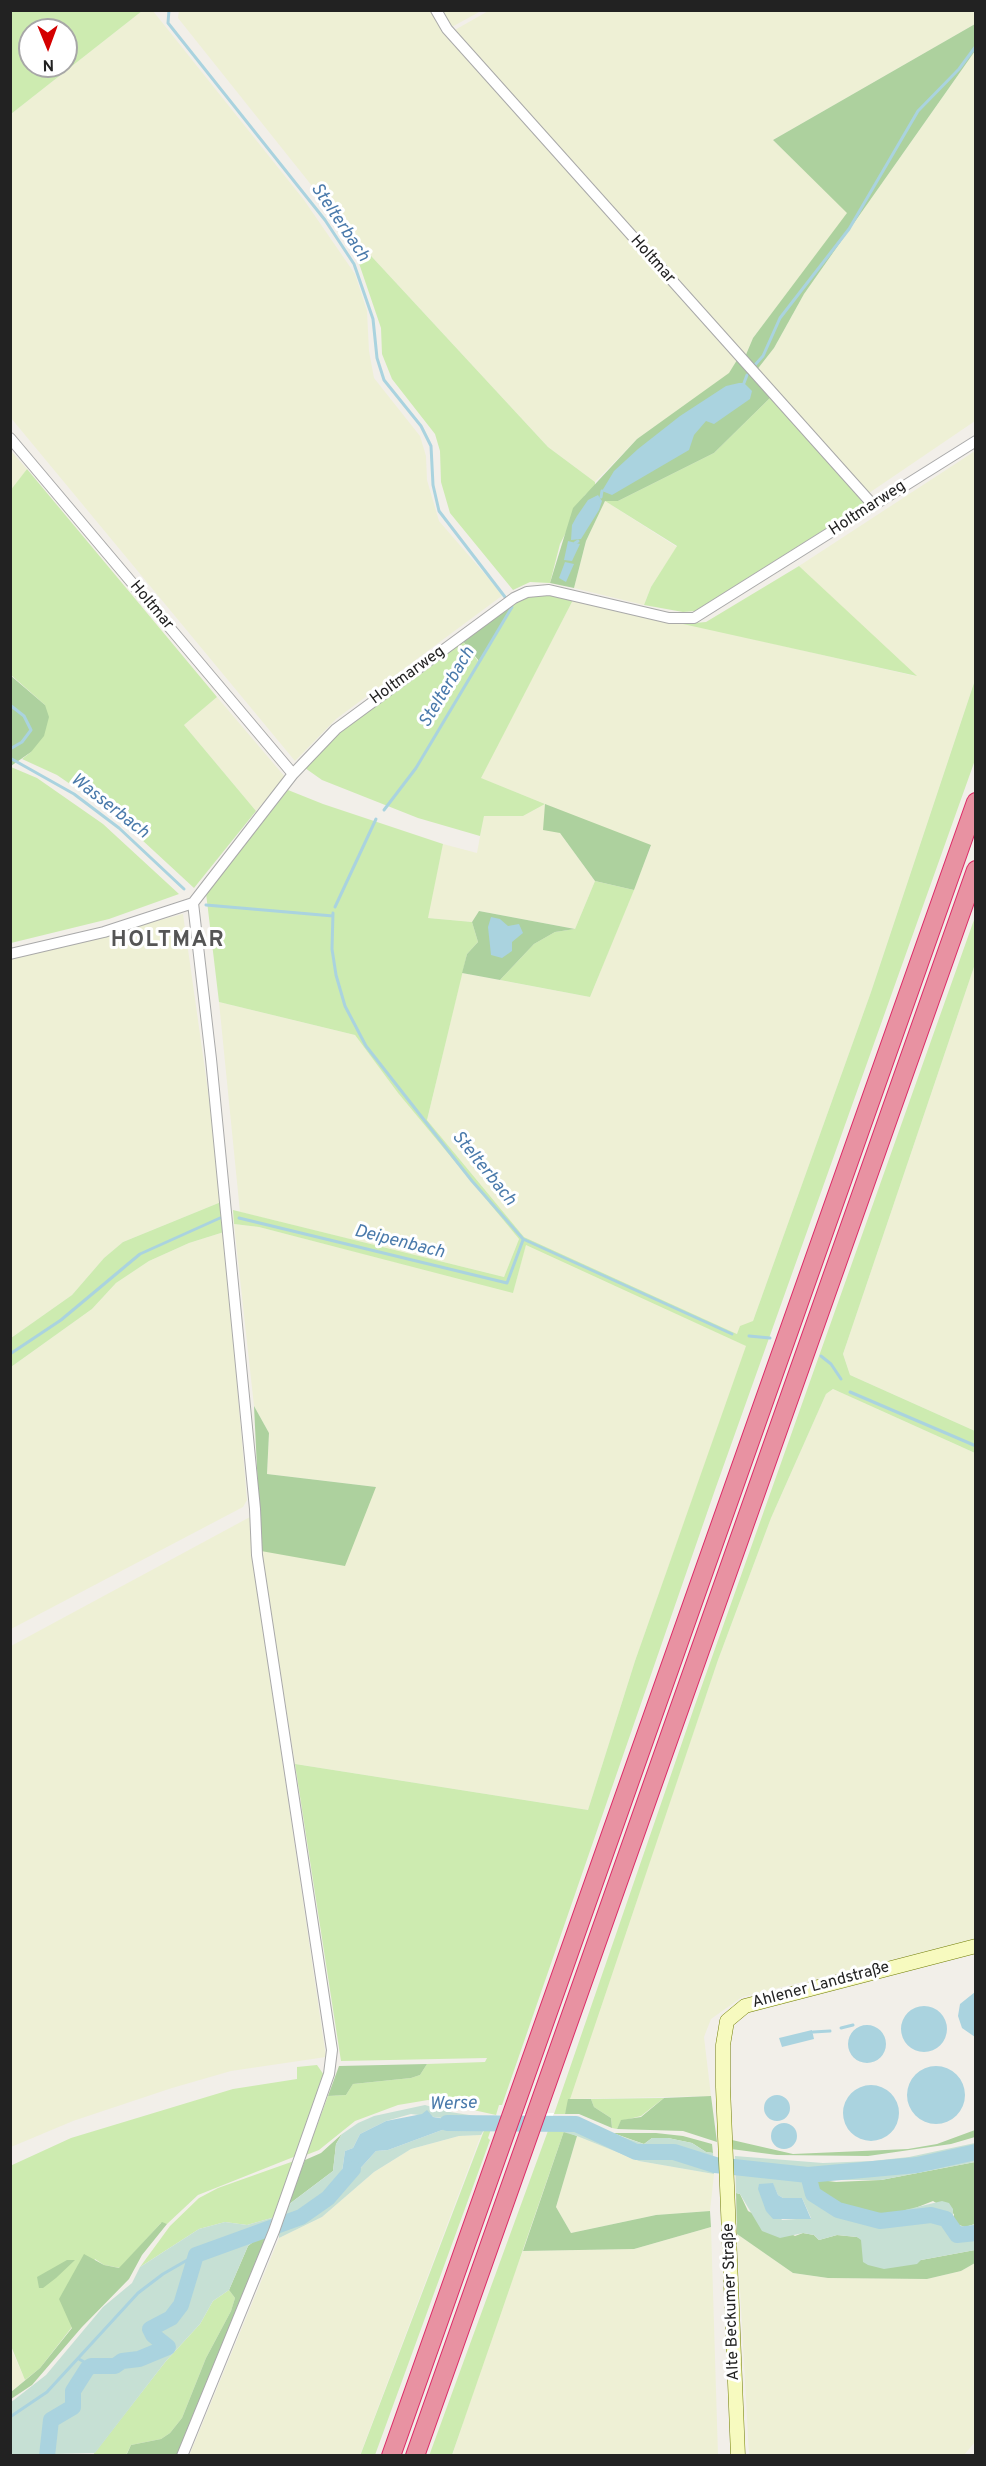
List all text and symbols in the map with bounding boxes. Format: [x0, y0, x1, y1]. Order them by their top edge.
north arrow [18, 18, 78, 78]
text: N [42, 54, 54, 74]
water label: Stelterbach [305, 180, 373, 266]
street label: Holtmar [625, 232, 679, 288]
street label: Holtmarweg [826, 477, 910, 541]
street label: Holtmar [125, 578, 177, 634]
street label: Holtmarweg [367, 643, 449, 709]
water label: Stelterbach [416, 644, 480, 732]
water label: Wasserbach [66, 770, 152, 844]
district label: HOLTMAR [111, 929, 225, 955]
water label: Stelterbach [446, 1127, 520, 1211]
water label: Deipenbach [352, 1221, 446, 1265]
street label: Ahlener Landstraße [750, 1958, 892, 2014]
water label: Werse [429, 2093, 477, 2117]
street label: Alte Beckumer Straße [720, 2223, 744, 2381]

